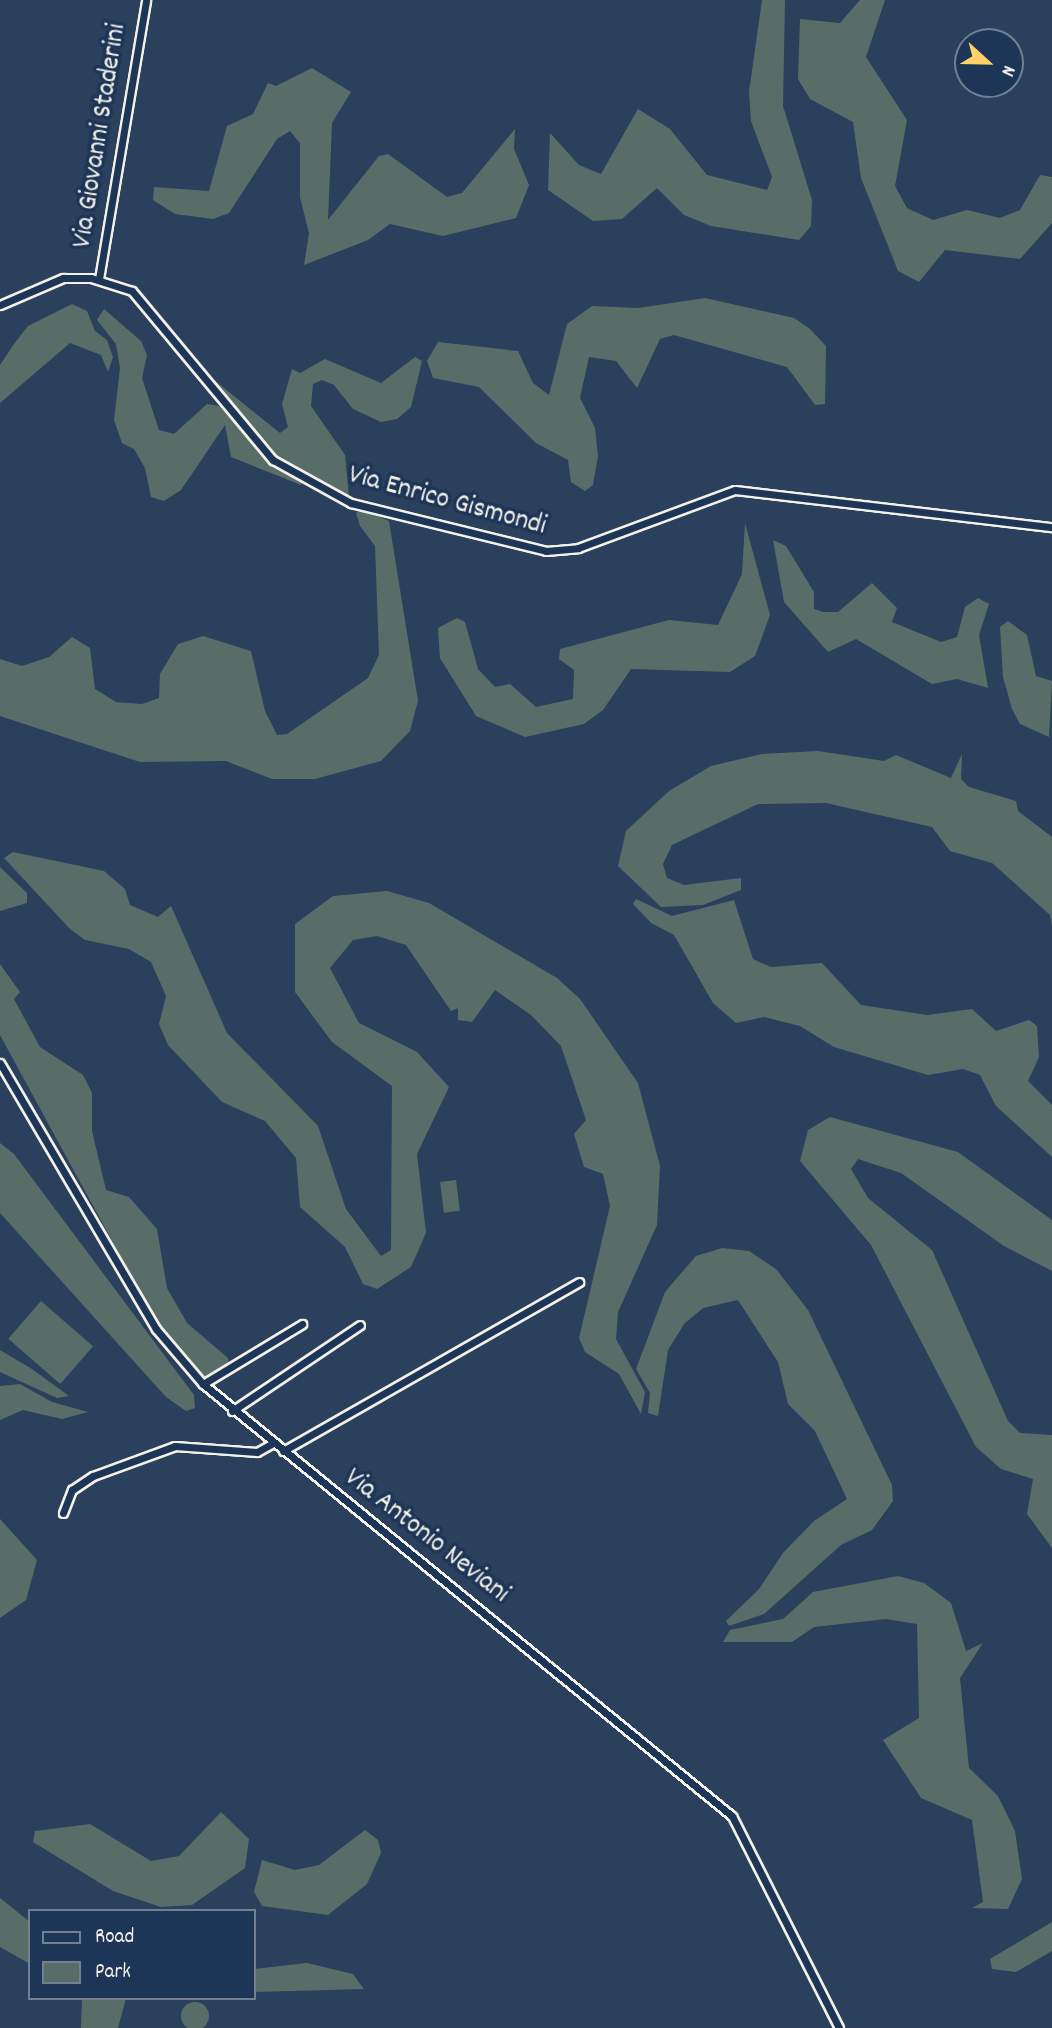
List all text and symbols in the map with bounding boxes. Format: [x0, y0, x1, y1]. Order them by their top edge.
street label: Via Giovanni Staderini [67, 21, 135, 251]
north arrow [954, 28, 1024, 98]
text: N [993, 61, 1021, 80]
street label: Via Enrico Gismondi [344, 459, 550, 545]
street label: Via Antonio Neviani [337, 1462, 515, 1612]
legend [28, 1909, 256, 2000]
text: Road [95, 1923, 134, 1953]
text: Park [95, 1958, 131, 1988]

